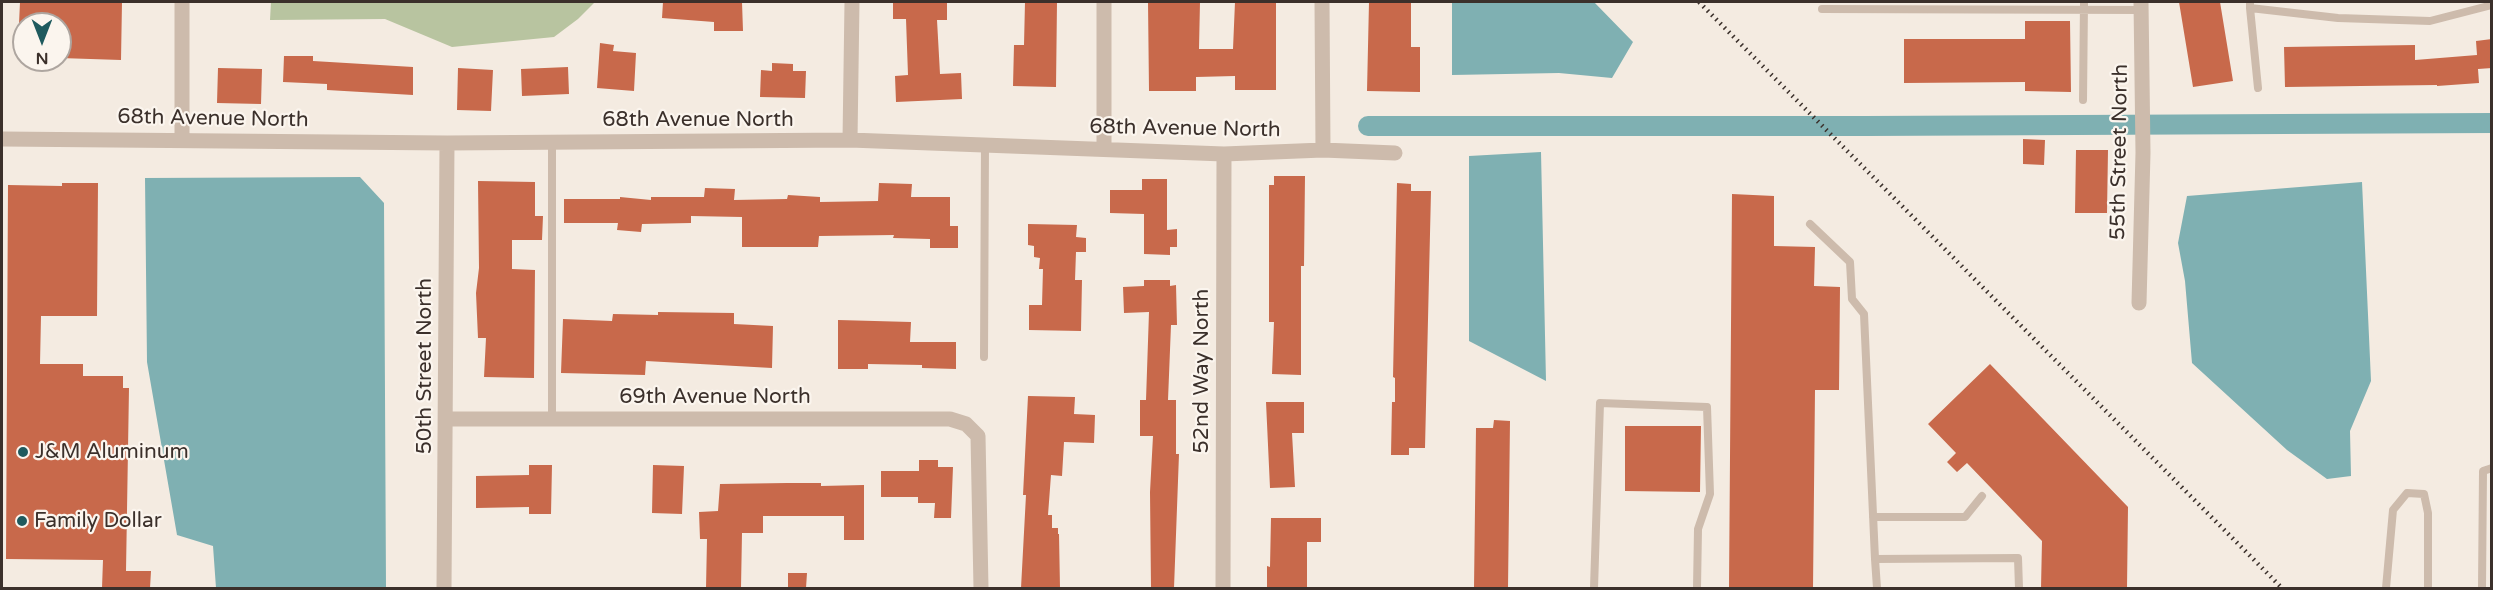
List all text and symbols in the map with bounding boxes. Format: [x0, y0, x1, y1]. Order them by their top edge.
north arrow [12, 12, 72, 72]
text: N [36, 48, 48, 68]
street label: 55th Street North [2106, 64, 2134, 240]
street label: 68th Avenue North [117, 105, 309, 133]
street label: 68th Avenue North [602, 107, 794, 133]
street label: 68th Avenue North [1089, 115, 1281, 143]
street label: 50th Street North [412, 278, 438, 454]
street label: 52nd Way North [1189, 289, 1215, 453]
street label: 69th Avenue North [619, 384, 811, 410]
place label: J&M Aluminum [35, 439, 189, 465]
marker: J&M Aluminum [16, 445, 30, 459]
place label: Family Dollar [34, 508, 162, 534]
marker: Family Dollar [15, 514, 29, 528]

